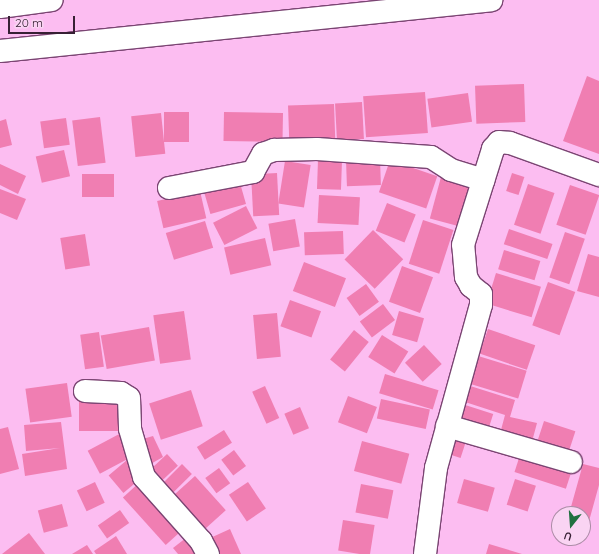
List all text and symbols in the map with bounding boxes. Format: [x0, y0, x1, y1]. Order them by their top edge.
scale bar [10, 8, 77, 34]
text: 20 m [15, 15, 43, 30]
north arrow [551, 506, 591, 546]
text: U [562, 529, 574, 544]

